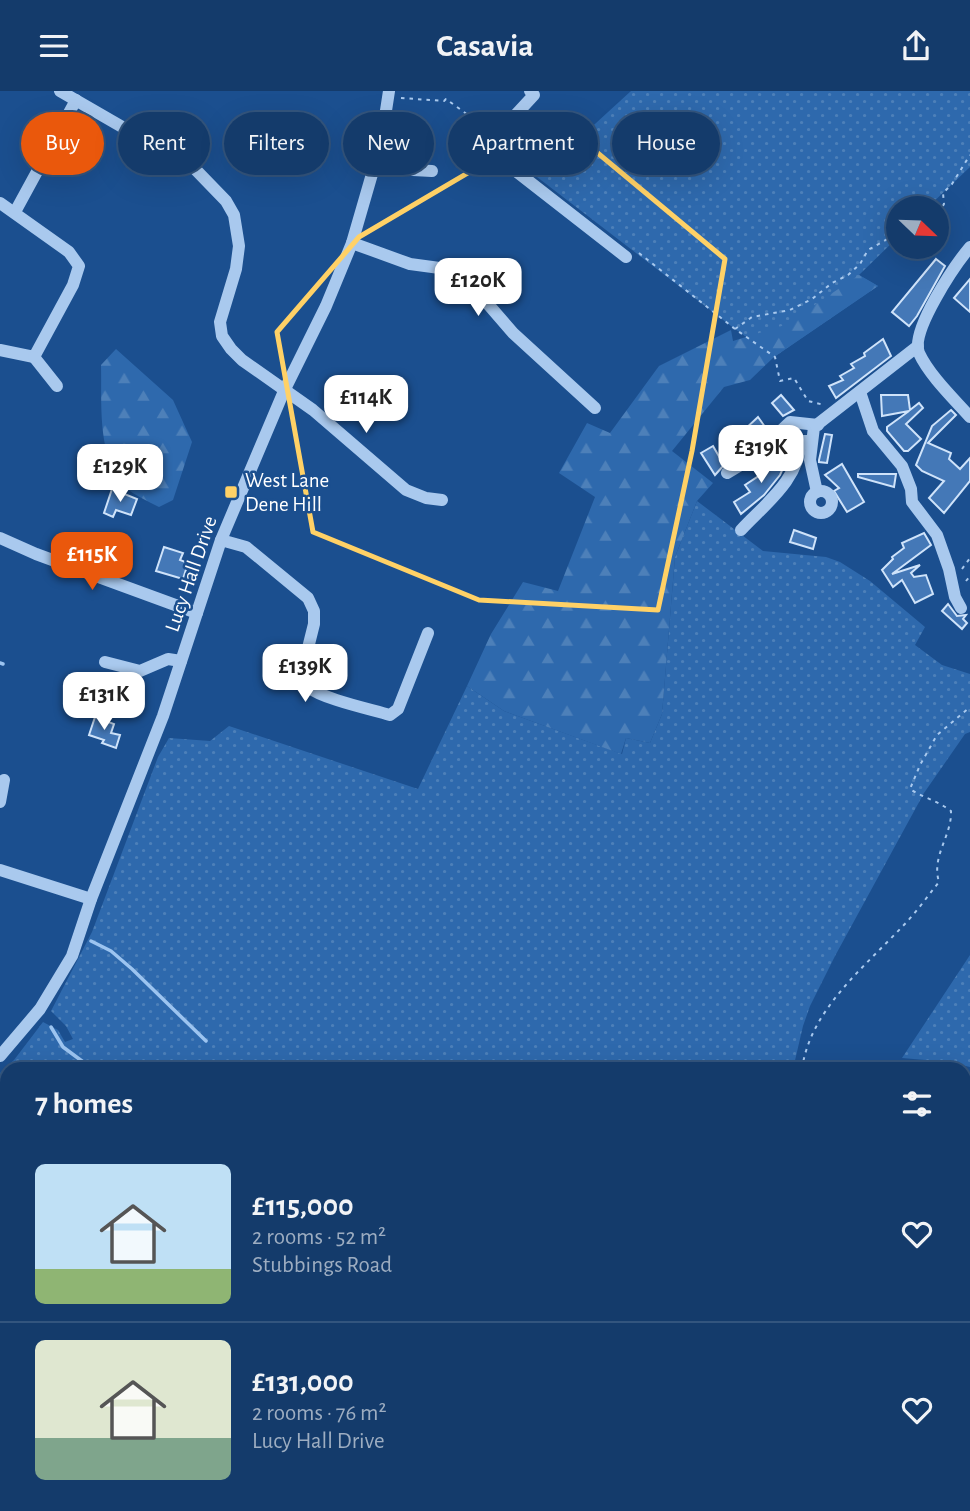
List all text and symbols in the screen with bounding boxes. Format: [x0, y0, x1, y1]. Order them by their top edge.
icon: menu [35, 27, 73, 65]
icon: share [897, 27, 935, 65]
text: Casavia [436, 30, 534, 62]
chip: Buy [21, 112, 104, 175]
chip: Rent [118, 112, 210, 175]
chip: Filters [224, 112, 329, 175]
chip: New [343, 112, 434, 175]
chip: Apartment [448, 112, 598, 175]
chip: House [612, 112, 720, 175]
north arrow [886, 196, 948, 259]
map controls [886, 196, 949, 259]
pin: £120K [429, 259, 527, 318]
text: £120K [451, 269, 505, 292]
pin: £114K [317, 375, 415, 435]
text: £114K [340, 386, 392, 409]
pin: £319K [712, 425, 810, 485]
text: £319K [735, 436, 788, 459]
pin: £129K [71, 445, 169, 504]
text: £129K [93, 455, 147, 478]
place label: West Lane Dene Hill [245, 470, 329, 515]
marker: West Lane Dene Hill [223, 484, 239, 500]
street label: Lucy Hall Drive [161, 513, 221, 635]
pin: £115K [43, 533, 141, 592]
text: £115K [67, 543, 117, 566]
pin: £139K [256, 645, 354, 704]
text: £139K [279, 655, 332, 678]
pin: £131K [55, 673, 153, 732]
text: £131K [79, 683, 129, 706]
icon: filters [898, 1085, 936, 1123]
text: 7 homes [35, 1089, 133, 1119]
text: £115,000 [252, 1191, 354, 1221]
icon: home [91, 1192, 175, 1276]
icon: heart [898, 1215, 936, 1253]
text: 2 rooms · 52 m² [252, 1226, 386, 1249]
text: Stubbings Road [252, 1254, 392, 1277]
text: £131,000 [252, 1367, 354, 1397]
icon: home [91, 1368, 175, 1452]
icon: heart [898, 1391, 936, 1429]
text: 2 rooms · 76 m² [252, 1402, 386, 1425]
text: Lucy Hall Drive [252, 1430, 385, 1453]

